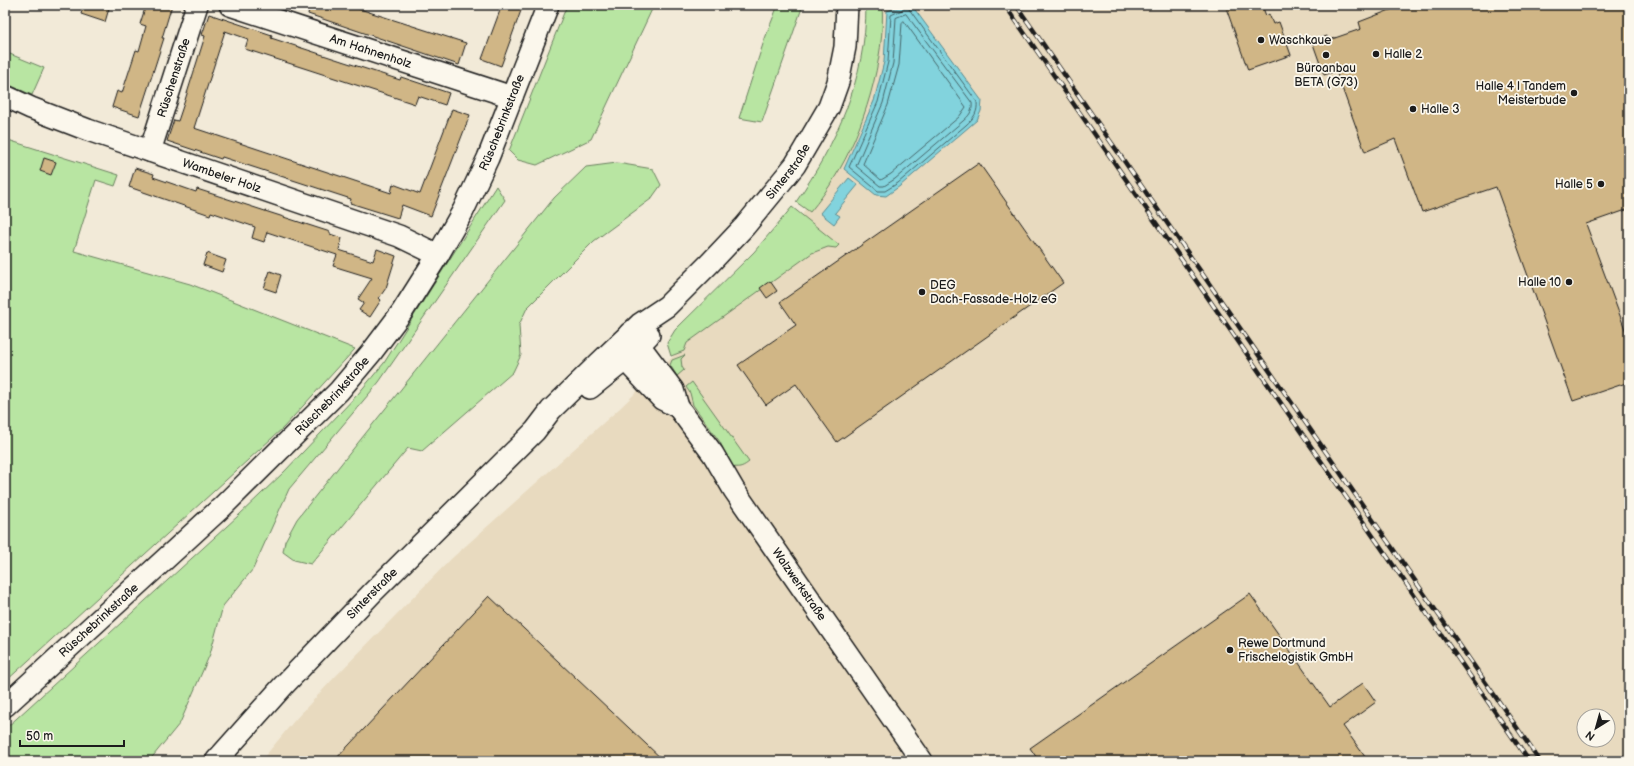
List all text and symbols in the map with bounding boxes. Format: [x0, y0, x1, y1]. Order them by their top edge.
street label: Am Hahnenholz [328, 31, 414, 71]
place label: Waschkaue [1269, 33, 1331, 48]
marker: Waschkaue [1256, 35, 1266, 45]
street label: Rüschenstraße [154, 36, 193, 119]
place label: Halle 2 [1384, 47, 1422, 62]
marker: Halle 2 [1371, 49, 1381, 59]
marker: Büroanbau BETA (G73) [1321, 50, 1331, 60]
place label: Büroanbau BETA (G73) [1294, 61, 1358, 90]
street label: Rüschebrinkstraße [476, 72, 528, 173]
place label: Halle 4 | Tandem Meisterbude [1475, 79, 1566, 108]
marker: Halle 4 | Tandem Meisterbude [1569, 88, 1579, 98]
place label: Halle 3 [1421, 102, 1460, 117]
marker: Halle 3 [1408, 104, 1418, 114]
street label: Sinterstraße [762, 141, 813, 203]
street label: Wambeler Holz [180, 155, 263, 196]
place label: Halle 5 [1555, 177, 1593, 192]
marker: Halle 5 [1596, 179, 1606, 189]
place label: Halle 10 [1518, 275, 1561, 290]
marker: Halle 10 [1564, 277, 1574, 287]
place label: DEG Dach-Fassade-Holz eG [930, 278, 1057, 307]
marker: DEG Dach-Fassade-Holz eG [917, 287, 927, 297]
street label: Rüschebrinkstraße [292, 353, 372, 438]
street label: Walzwerkstraße [769, 545, 830, 623]
street label: Sinterstraße [344, 565, 400, 622]
street label: Rüschebrinkstraße [56, 580, 141, 660]
place label: Rewe Dortmund Frischelogistik GmbH [1238, 636, 1354, 665]
marker: Rewe Dortmund Frischelogistik GmbH [1225, 645, 1235, 655]
north arrow [1576, 708, 1616, 748]
scale bar [20, 722, 124, 748]
text: N [1583, 728, 1597, 743]
text: 50 m [26, 729, 53, 744]

